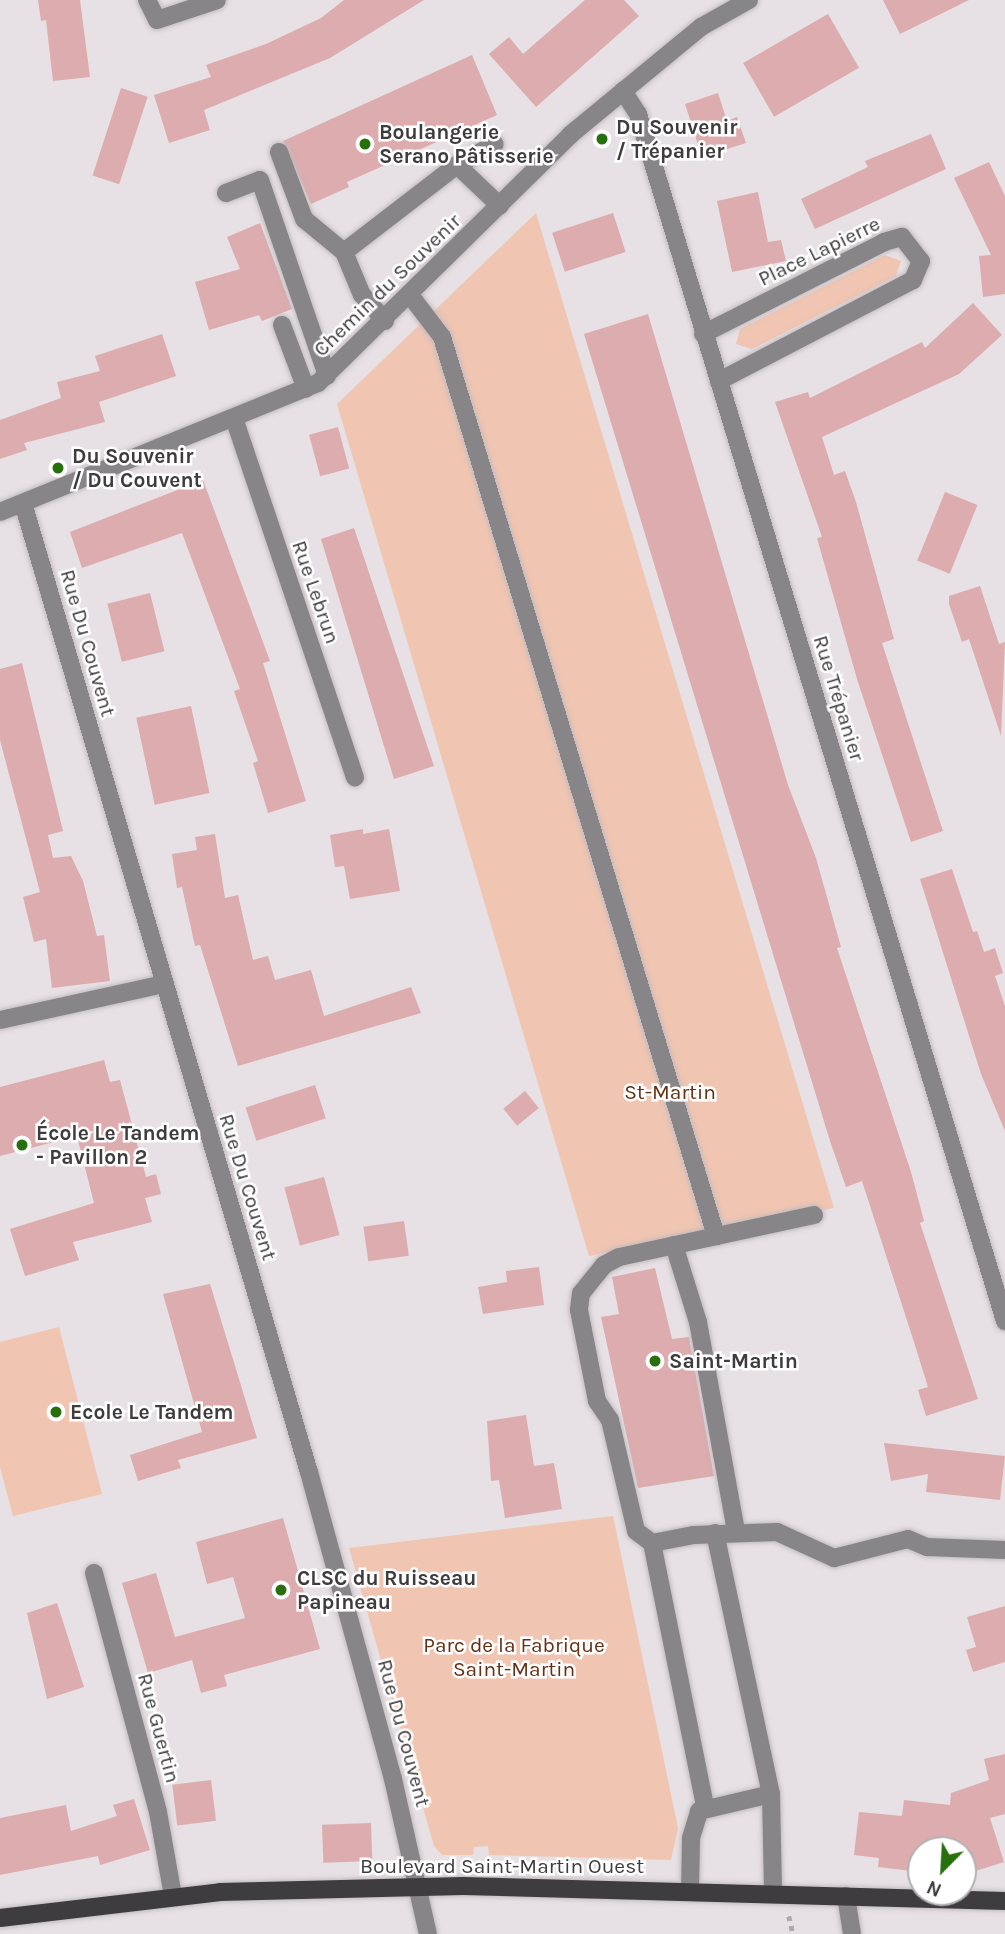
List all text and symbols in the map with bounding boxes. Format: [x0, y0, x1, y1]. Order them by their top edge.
place label: Du Souvenir / Trépanier [616, 114, 738, 164]
place label: Boulangerie Serano Pâtisserie [379, 119, 554, 169]
marker: Du Souvenir / Trépanier [594, 131, 610, 147]
marker: Boulangerie Serano Pâtisserie [357, 136, 373, 152]
street label: Chemin du Souvenir [308, 208, 466, 362]
street label: Place Lapierre [754, 211, 884, 291]
place label: Du Souvenir / Du Couvent [72, 443, 202, 493]
marker: Du Souvenir / Du Couvent [50, 460, 66, 476]
street label: Rue Lebrun [287, 537, 345, 647]
street label: Rue Du Couvent [55, 567, 121, 719]
street label: Rue Trépanier [808, 632, 870, 764]
park label: St-Martin [624, 1079, 716, 1105]
street label: Rue Du Couvent [214, 1111, 282, 1263]
place label: École Le Tandem - Pavillon 2 [36, 1120, 199, 1170]
marker: École Le Tandem - Pavillon 2 [14, 1137, 30, 1153]
place label: Saint-Martin [669, 1348, 798, 1374]
marker: Saint-Martin [647, 1353, 663, 1369]
place label: Ecole Le Tandem [70, 1399, 233, 1425]
marker: Ecole Le Tandem [48, 1404, 64, 1420]
place label: CLSC du Ruisseau Papineau [297, 1565, 476, 1615]
marker: CLSC du Ruisseau Papineau [271, 1580, 291, 1600]
park label: Parc de la Fabrique Saint-Martin [423, 1632, 605, 1682]
street label: Rue Du Couvent [372, 1656, 436, 1810]
street label: Rue Guertin [132, 1670, 186, 1786]
north arrow [907, 1836, 977, 1906]
street label: Boulevard Saint-Martin Ouest [360, 1853, 644, 1879]
text: N [924, 1876, 945, 1901]

